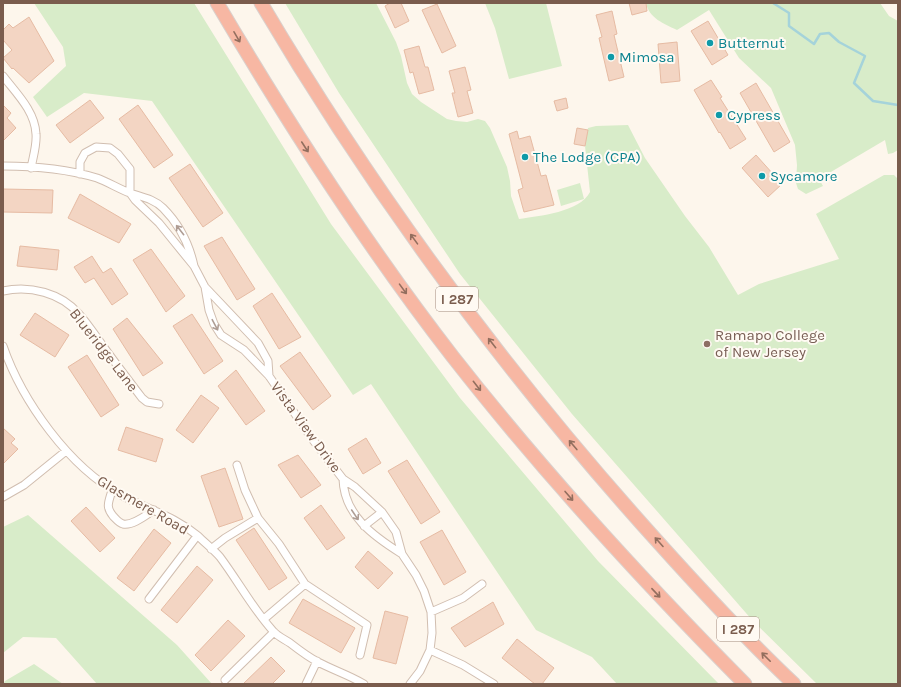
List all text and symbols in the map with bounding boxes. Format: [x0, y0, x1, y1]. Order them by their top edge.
one-way arrow [233, 31, 241, 43]
place label: Butternut [718, 34, 785, 52]
marker: Butternut [705, 38, 715, 48]
place label: Mimosa [619, 48, 675, 66]
marker: Mimosa [606, 52, 616, 62]
place label: Cypress [727, 106, 781, 124]
marker: Cypress [714, 110, 724, 120]
one-way arrow [302, 141, 310, 153]
place label: The Lodge (CPA) [533, 148, 641, 166]
marker: The Lodge (CPA) [520, 152, 530, 162]
place label: Sycamore [770, 167, 837, 185]
marker: Sycamore [757, 171, 767, 181]
one-way arrow [176, 225, 185, 236]
one-way arrow [410, 234, 418, 245]
one-way arrow [398, 283, 407, 294]
road number: I 287 [436, 287, 478, 311]
street label: Blueridge Lane [66, 305, 142, 395]
one-way arrow [212, 318, 219, 330]
place label: Ramapo College of New Jersey [715, 326, 825, 361]
one-way arrow [487, 338, 496, 349]
marker: Ramapo College of New Jersey [702, 339, 712, 349]
street label: Vista View Drive [267, 378, 345, 476]
one-way arrow [472, 381, 481, 392]
one-way arrow [568, 439, 577, 450]
street label: Glasmere Road [94, 471, 192, 539]
one-way arrow [565, 491, 574, 502]
one-way arrow [351, 509, 359, 520]
one-way arrow [654, 537, 663, 548]
one-way arrow [652, 588, 661, 598]
road number: I 287 [717, 617, 759, 641]
one-way arrow [761, 652, 771, 662]

